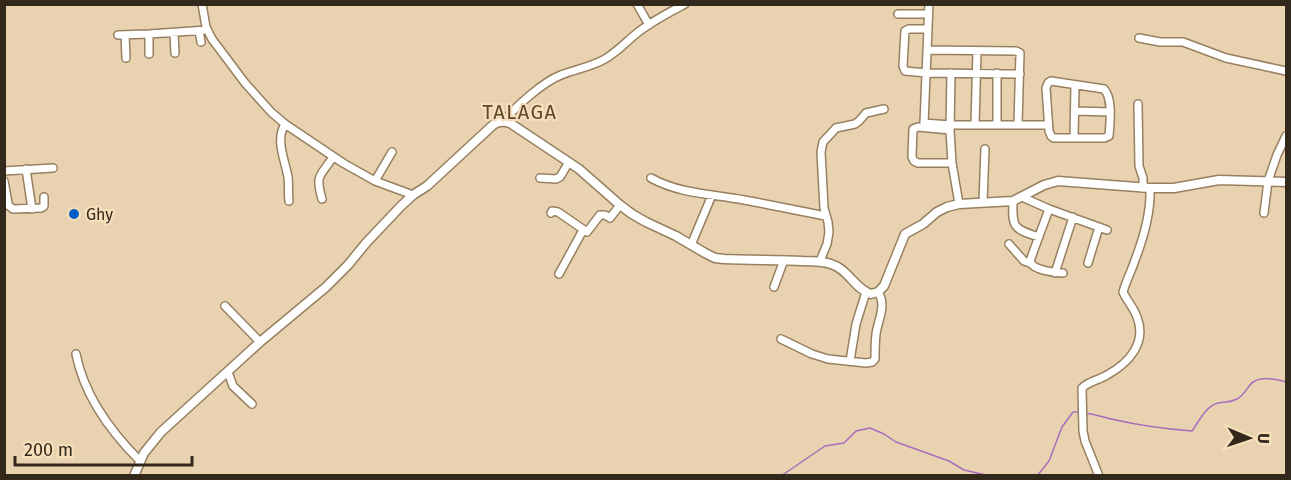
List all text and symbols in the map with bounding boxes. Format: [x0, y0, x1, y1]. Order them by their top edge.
district label: TALAGA [482, 100, 558, 124]
place label: Ghy [86, 205, 113, 224]
marker: Ghy [67, 207, 81, 221]
north arrow [1219, 408, 1279, 468]
scale bar [15, 429, 192, 467]
text: U [1254, 433, 1273, 444]
text: 200 m [24, 439, 73, 461]

